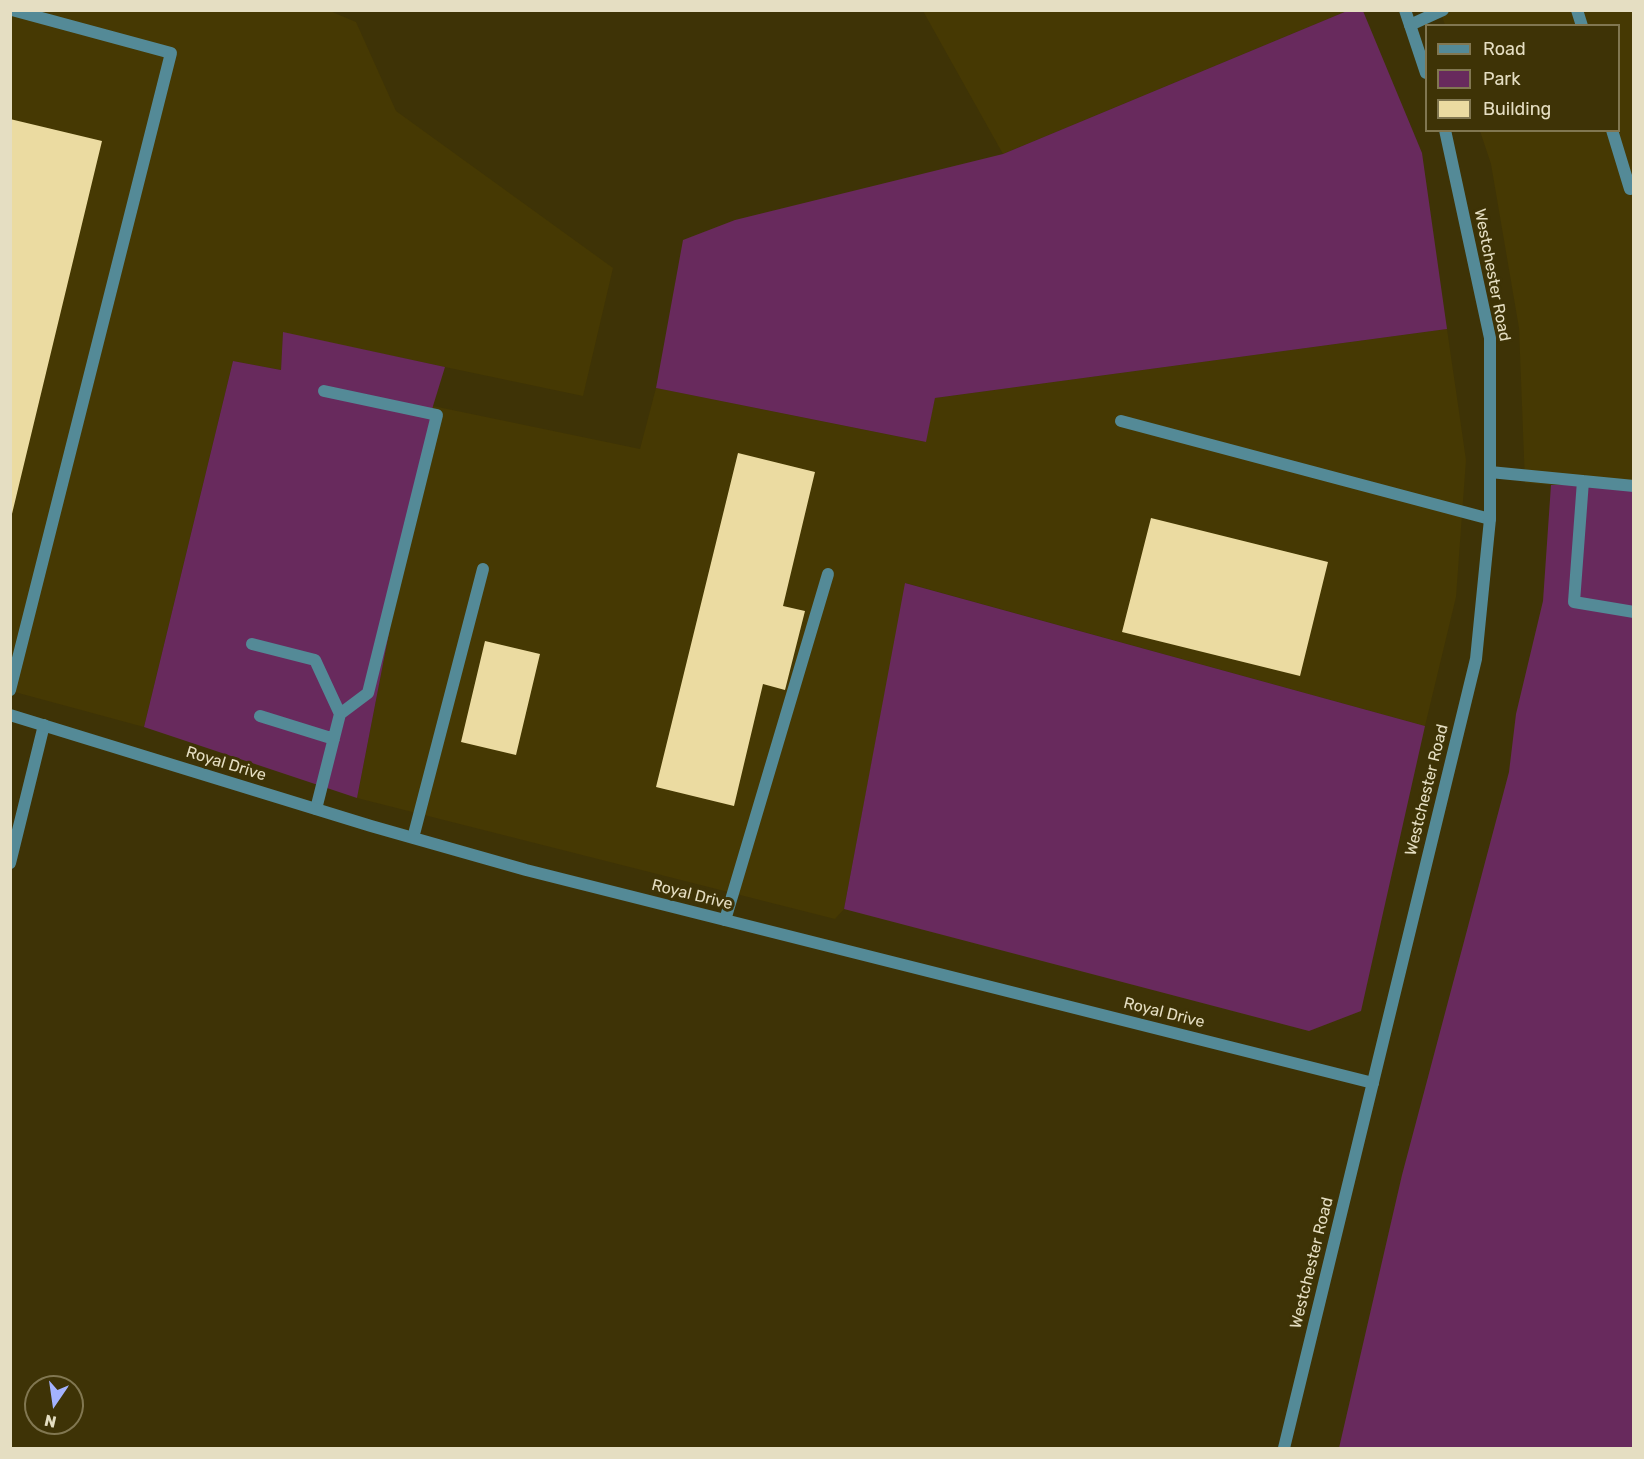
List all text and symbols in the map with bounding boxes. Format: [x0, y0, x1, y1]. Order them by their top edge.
legend [1425, 24, 1620, 132]
text: Road [1483, 38, 1526, 60]
text: Park [1483, 68, 1520, 90]
text: Building [1483, 98, 1551, 120]
street label: Westchester Road [1470, 207, 1514, 343]
street label: Westchester Road [1401, 722, 1453, 858]
street label: Royal Drive [184, 743, 268, 785]
street label: Royal Drive [649, 876, 735, 914]
street label: Royal Drive [1121, 994, 1207, 1032]
street label: Westchester Road [1286, 1195, 1338, 1331]
north arrow [24, 1375, 84, 1435]
text: N [43, 1411, 58, 1432]

